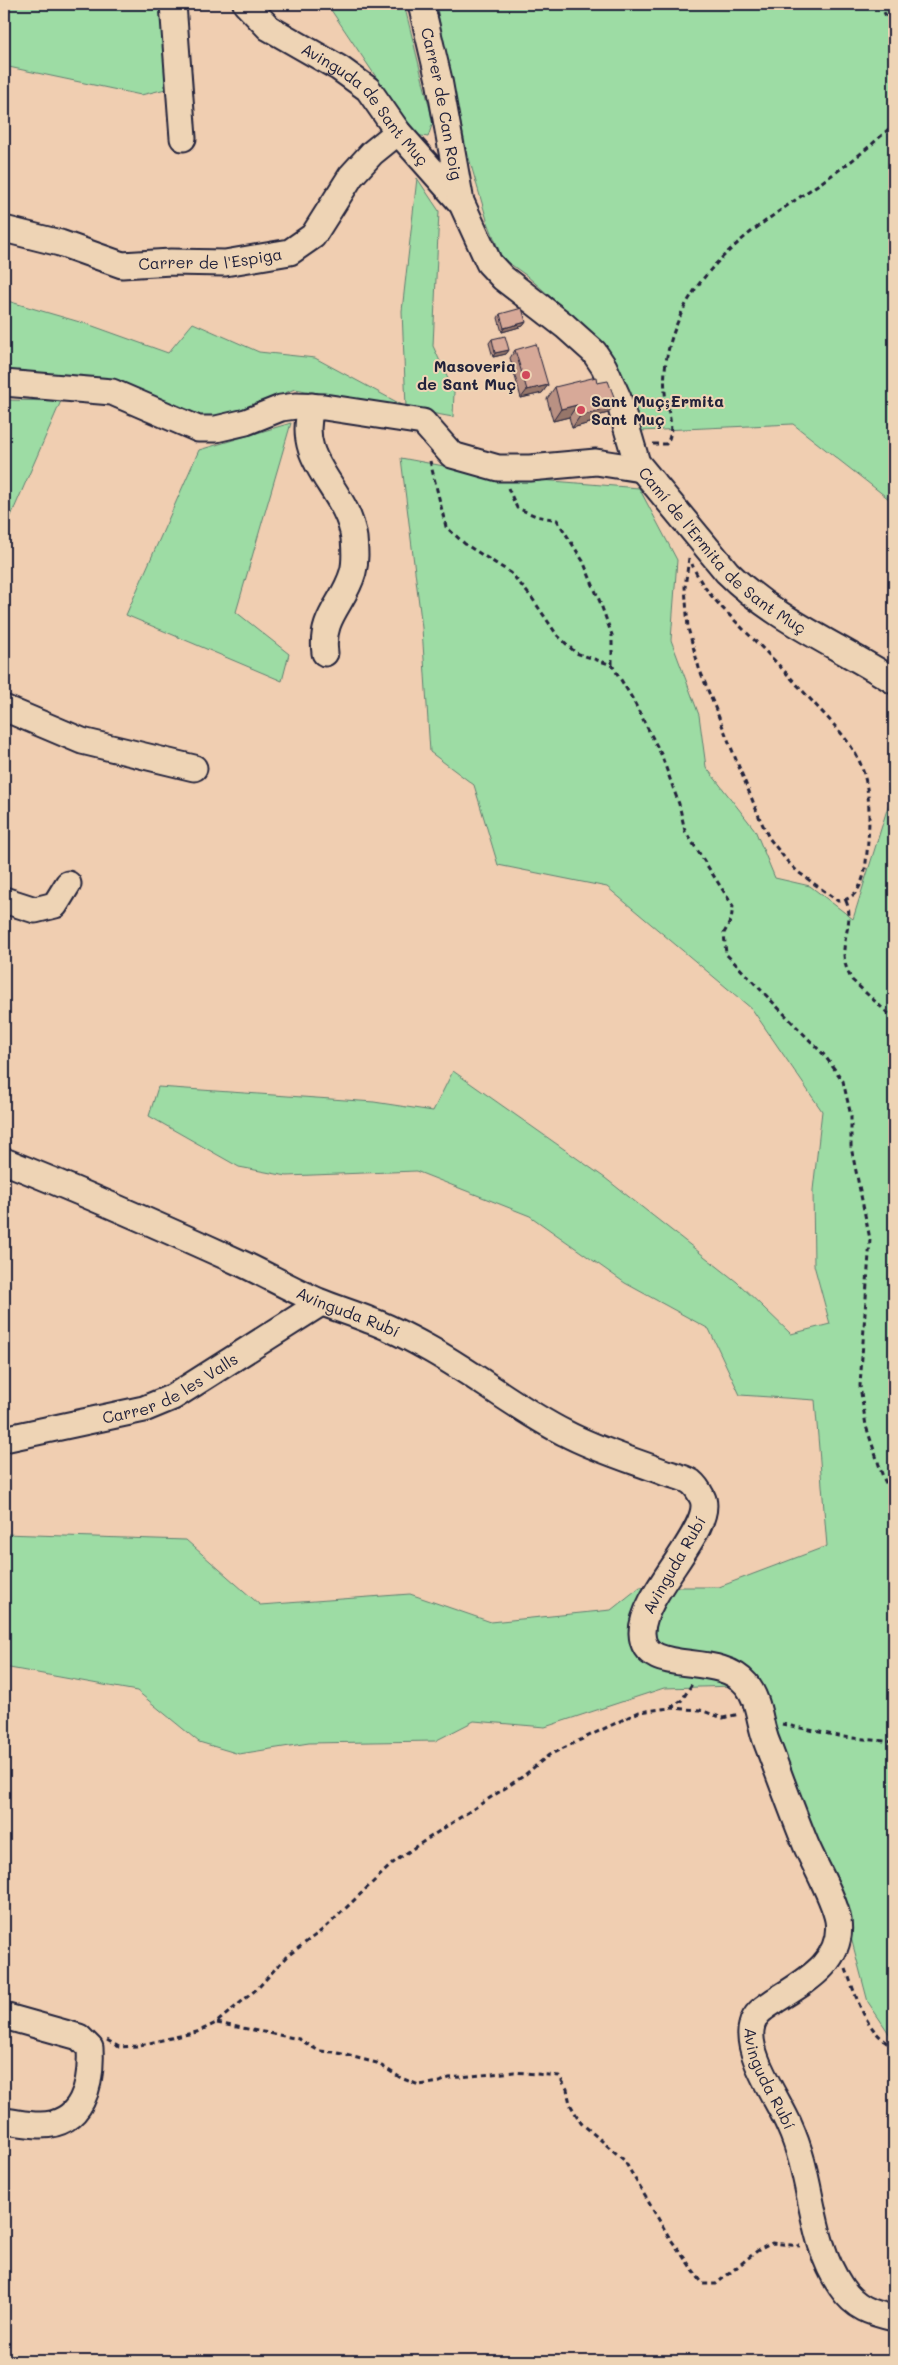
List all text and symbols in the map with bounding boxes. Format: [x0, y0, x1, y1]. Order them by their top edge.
street label: Carrer de Can Roig [417, 25, 468, 182]
street label: Avinguda de Sant Muç [298, 38, 434, 170]
street label: Carrer de l'Espiga [138, 243, 283, 274]
place label: Masoveria de Sant Muç [417, 355, 516, 394]
marker: Masoveria de Sant Muç [520, 369, 532, 381]
place label: Sant Muç;Ermita Sant Muç [591, 390, 724, 429]
marker: Sant Muç;Ermita Sant Muç [575, 404, 587, 416]
street label: Camí de l'Ermita de Sant Muç [634, 462, 810, 638]
street label: Avinguda Rubí [293, 1282, 404, 1342]
street label: Carrer de les Valls [100, 1348, 241, 1428]
street label: Avinguda Rubí [637, 1512, 710, 1617]
street label: Avinguda Rubí [741, 2027, 800, 2132]

